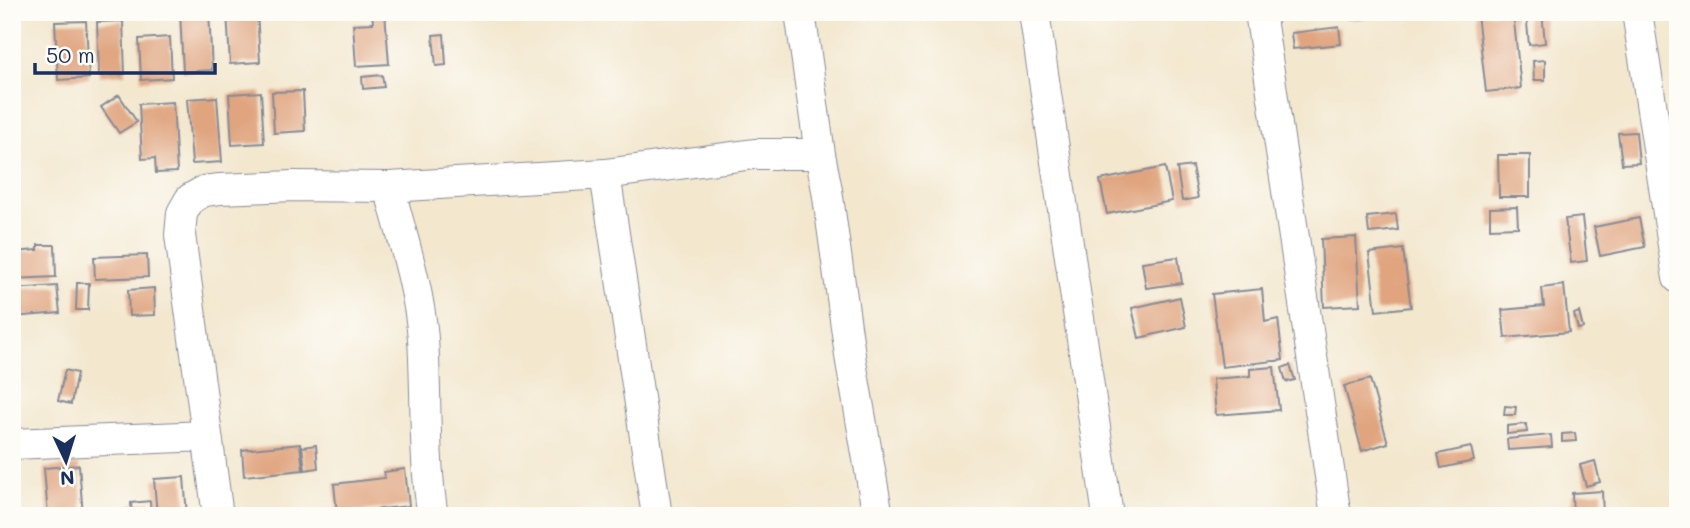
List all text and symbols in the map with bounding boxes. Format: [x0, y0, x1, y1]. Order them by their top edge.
scale bar [35, 32, 215, 76]
text: 50 m [46, 41, 95, 68]
north arrow [32, 426, 102, 496]
text: N [59, 465, 75, 491]

